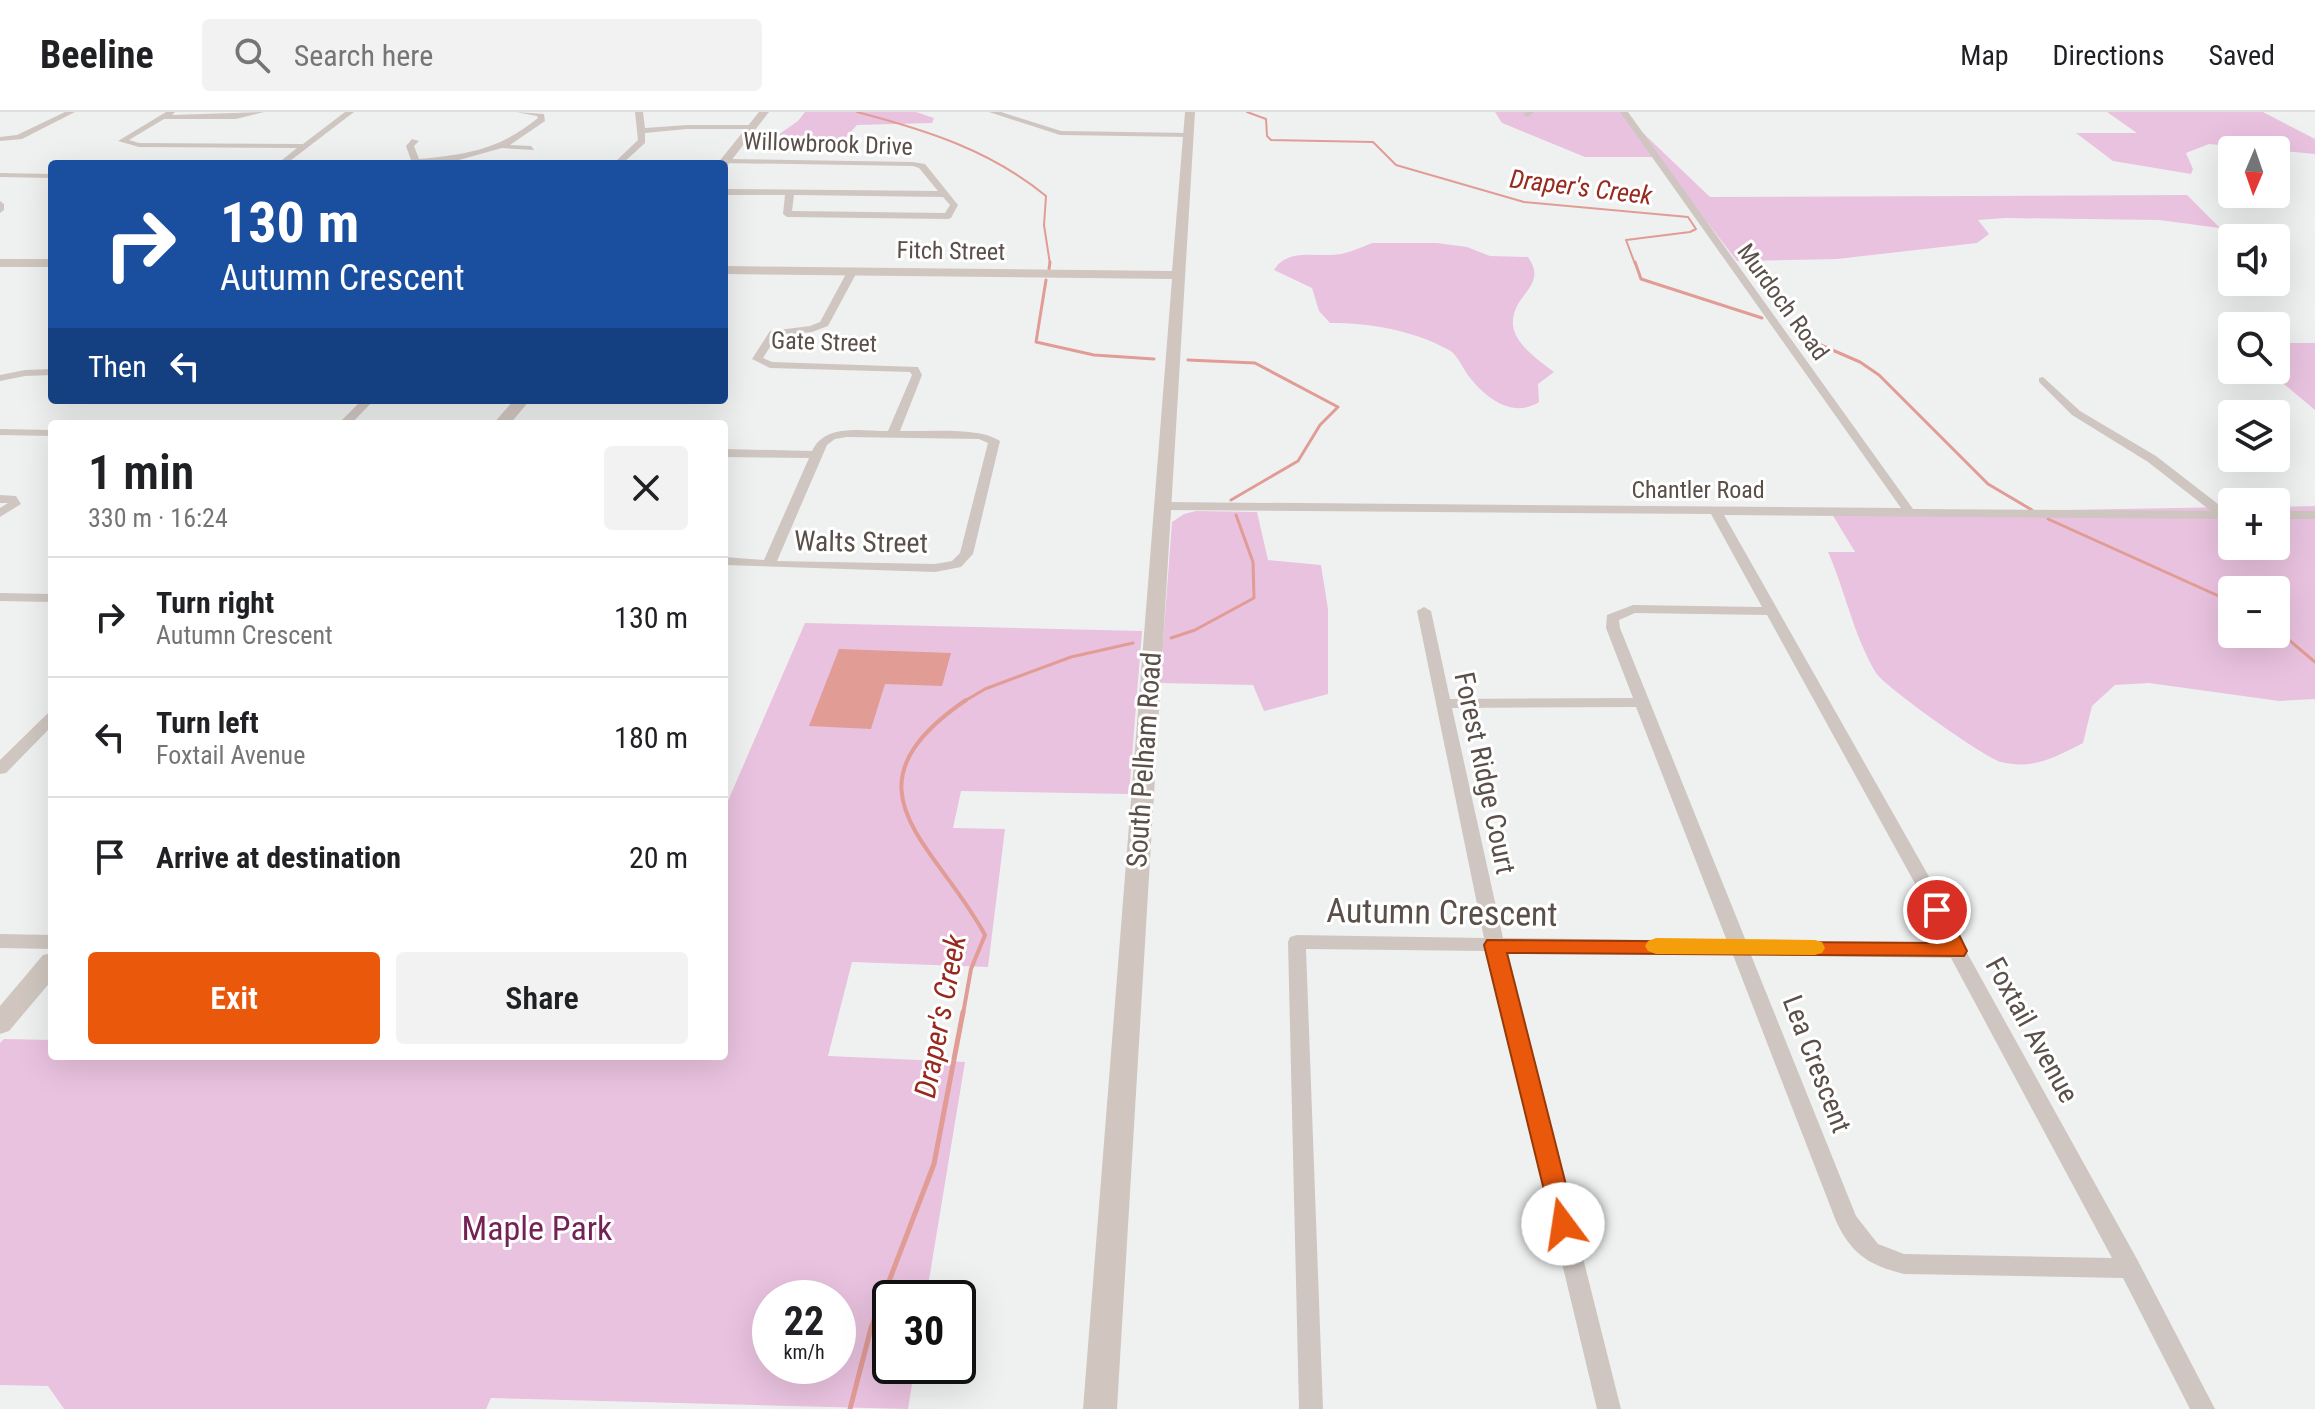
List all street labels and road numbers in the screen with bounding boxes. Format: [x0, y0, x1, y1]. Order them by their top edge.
street label: Willowbrook Drive [743, 127, 913, 161]
street label: Fitch Street [896, 236, 1006, 266]
street label: Murdoch Road [1731, 238, 1835, 366]
street label: Gate Street [771, 326, 877, 358]
street label: Chantler Road [1631, 476, 1765, 504]
street label: Walts Street [794, 524, 928, 560]
street label: South Pelham Road [1120, 651, 1168, 869]
street label: Forest Ridge Court [1447, 669, 1523, 877]
street label: Autumn Crescent [1326, 890, 1558, 934]
street label: Foxtail Avenue [1979, 952, 2085, 1108]
street label: Lea Crescent [1776, 991, 1858, 1137]

